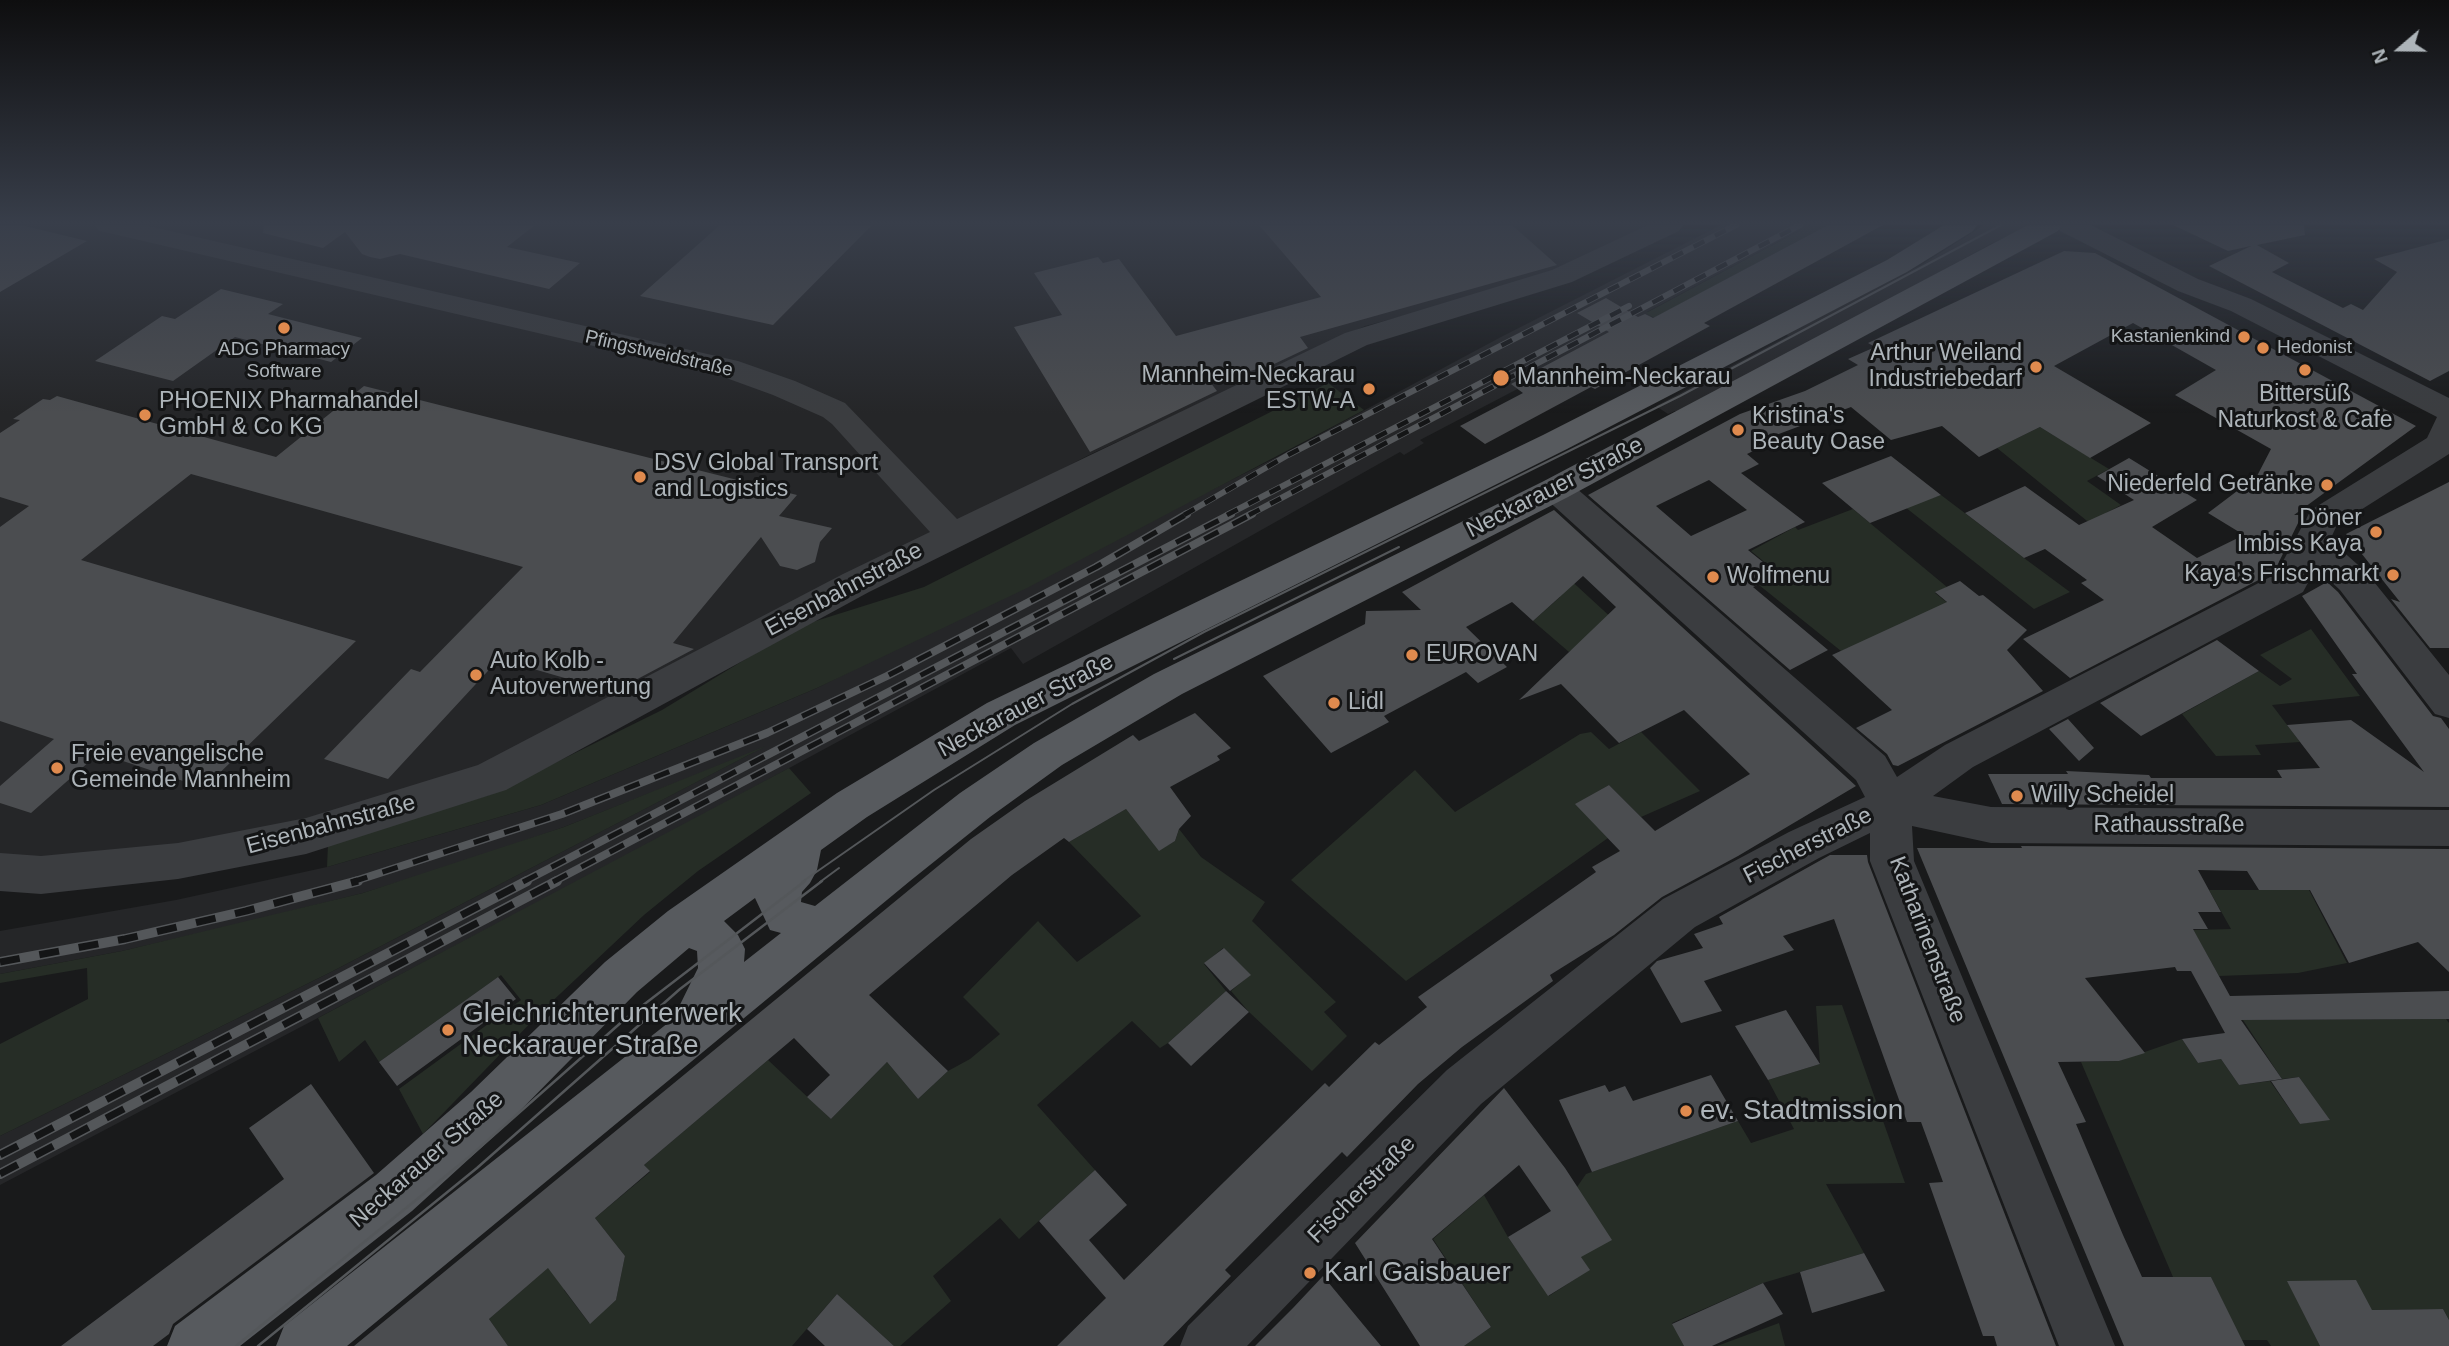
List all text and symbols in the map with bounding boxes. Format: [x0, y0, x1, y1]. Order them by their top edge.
north arrow [2365, 14, 2435, 84]
text: N [2368, 46, 2392, 66]
marker: ADG Pharmacy Software [276, 320, 292, 336]
street label: Pfingstweidstraße [583, 326, 735, 382]
place label: Kastanienkind [2111, 326, 2230, 348]
marker: Kastanienkind [2236, 329, 2252, 345]
place label: Hedonist [2277, 337, 2352, 359]
place label: ADG Pharmacy Software [218, 339, 350, 383]
place label: Arthur Weiland Industriebedarf [1869, 340, 2022, 394]
marker: Hedonist [2255, 340, 2271, 356]
marker: Arthur Weiland Industriebedarf [2028, 359, 2044, 375]
place label: Mannheim-Neckarau ESTW-A [1142, 362, 1355, 416]
marker: Bittersüß Naturkost & Cafe [2297, 362, 2313, 378]
place label: Mannheim-Neckarau [1517, 364, 1730, 392]
marker: Mannheim-Neckarau [1491, 368, 1511, 388]
marker: Mannheim-Neckarau ESTW-A [1361, 381, 1377, 397]
place label: Bittersüß Naturkost & Cafe [2217, 381, 2393, 435]
place label: PHOENIX Pharmahandel GmbH & Co KG [159, 388, 419, 442]
place label: Kristina's Beauty Oase [1752, 403, 1885, 457]
marker: PHOENIX Pharmahandel GmbH & Co KG [137, 407, 153, 423]
marker: Kristina's Beauty Oase [1730, 422, 1746, 438]
street label: Neckarauer Straße [1462, 432, 1648, 544]
place label: DSV Global Transport and Logistics [654, 450, 878, 504]
marker: DSV Global Transport and Logistics [632, 469, 648, 485]
place label: Niederfeld Getränke [2107, 471, 2313, 499]
marker: Niederfeld Getränke [2319, 477, 2335, 493]
place label: Döner Imbiss Kaya [2237, 505, 2362, 559]
marker: Döner Imbiss Kaya [2368, 524, 2384, 540]
street label: Eisenbahnstraße [761, 537, 927, 643]
place label: Kaya's Frischmarkt [2184, 561, 2379, 589]
place label: Wolfmenu [1727, 563, 1830, 591]
marker: Kaya's Frischmarkt [2385, 567, 2401, 583]
marker: Wolfmenu [1705, 569, 1721, 585]
place label: EUROVAN [1426, 641, 1538, 669]
marker: EUROVAN [1404, 647, 1420, 663]
place label: Auto Kolb - Autoverwertung [490, 648, 651, 702]
street label: Neckarauer Straße [934, 648, 1118, 764]
marker: Auto Kolb - Autoverwertung [468, 667, 484, 683]
place label: Lidl [1348, 689, 1384, 717]
marker: Lidl [1326, 695, 1342, 711]
place label: Freie evangelische Gemeinde Mannheim [71, 741, 291, 795]
marker: Freie evangelische Gemeinde Mannheim [49, 760, 65, 776]
place label: Willy Scheidel [2031, 782, 2174, 810]
marker: Willy Scheidel [2009, 788, 2025, 804]
street label: Eisenbahnstraße [243, 789, 419, 861]
street label: Fischerstraße [1739, 802, 1877, 890]
street label: Rathausstraße [2094, 812, 2244, 840]
street label: Katharinenstraße [1883, 853, 1971, 1027]
place label: Gleichrichterunterwerk Neckarauer Straße [462, 997, 742, 1063]
marker: Gleichrichterunterwerk Neckarauer Straße [440, 1022, 456, 1038]
street label: Neckarauer Straße [345, 1086, 509, 1234]
place label: ev. Stadtmission [1700, 1094, 1903, 1128]
marker: ev. Stadtmission [1678, 1103, 1694, 1119]
street label: Fischerstraße [1303, 1131, 1421, 1249]
place label: Karl Gaisbauer [1324, 1256, 1511, 1290]
marker: Karl Gaisbauer [1302, 1265, 1318, 1281]

